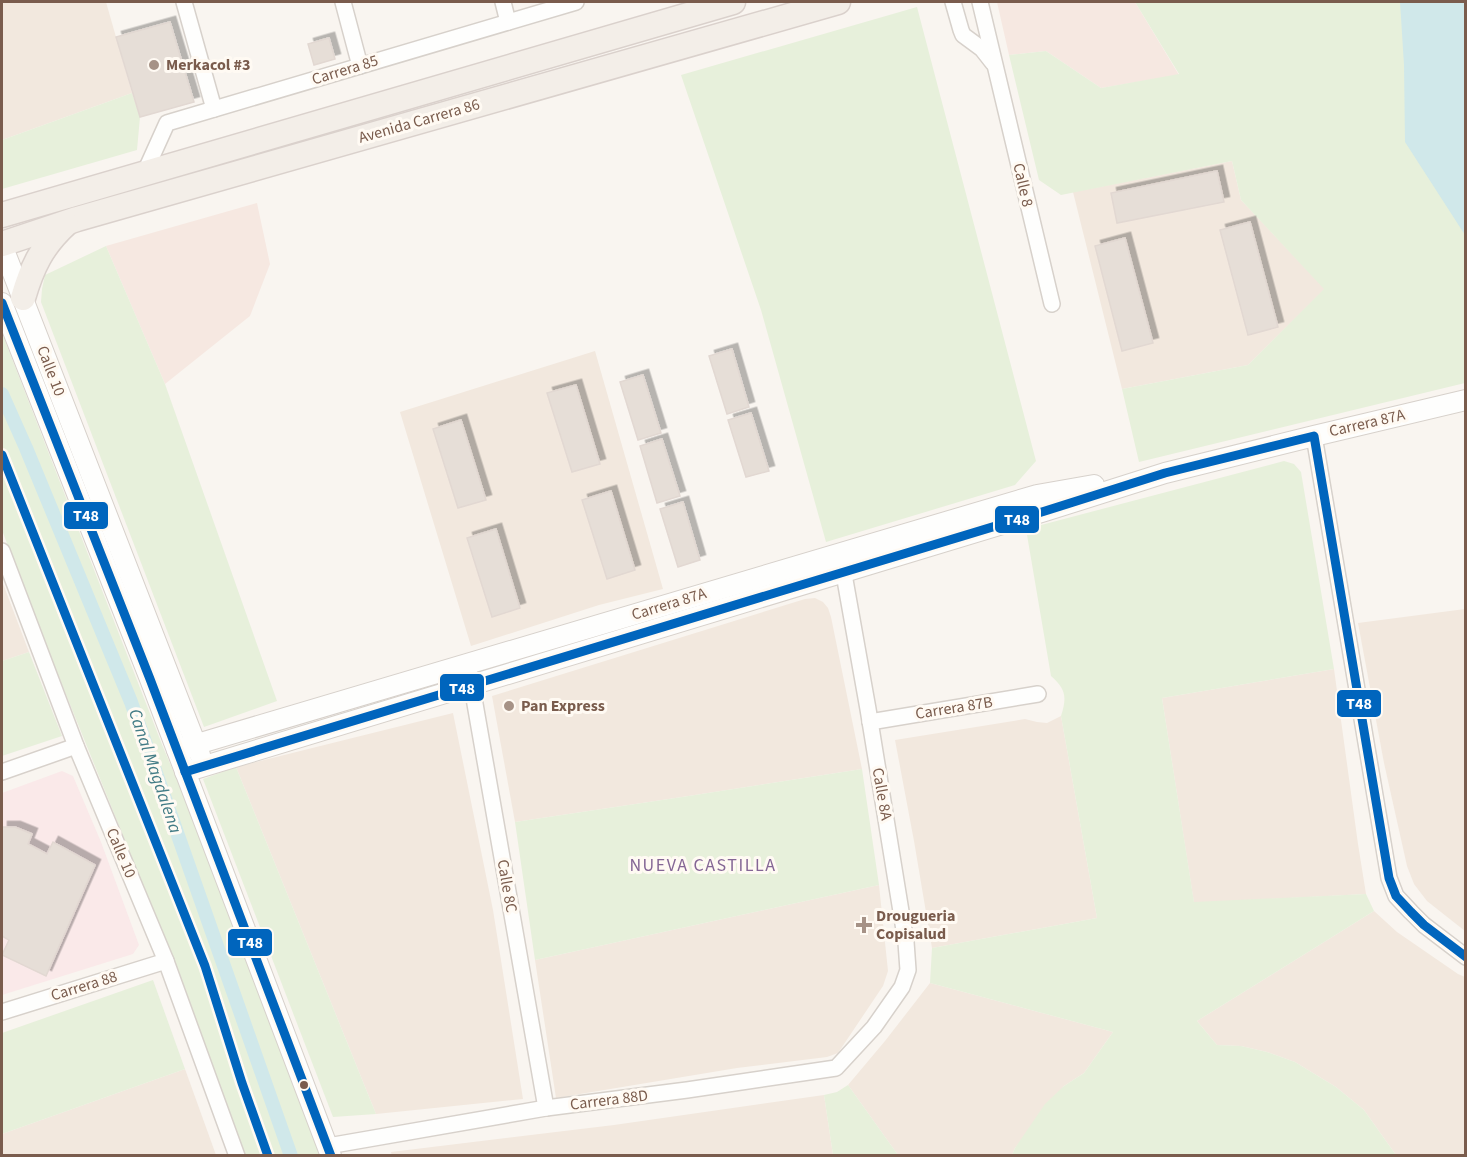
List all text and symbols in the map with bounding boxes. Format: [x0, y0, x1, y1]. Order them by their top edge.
street label: Carrera 85 [309, 49, 381, 91]
place label: Merkacol #3 [166, 54, 251, 76]
marker: Merkacol #3 [147, 58, 161, 72]
street label: Avenida Carrera 86 [356, 93, 482, 149]
street label: Calle 8 [1007, 161, 1039, 209]
street label: Calle 10 [31, 343, 71, 399]
street label: Carrera 87A [1327, 404, 1407, 442]
line badge: T48 [63, 501, 109, 530]
text: T48 [73, 505, 99, 527]
line badge: T48 [994, 505, 1040, 534]
text: T48 [1004, 509, 1030, 531]
street label: Carrera 87A [629, 582, 709, 626]
line badge: T48 [439, 673, 485, 702]
text: T48 [449, 678, 475, 700]
line badge: T48 [1336, 689, 1382, 718]
street label: Carrera 87B [914, 691, 994, 725]
text: T48 [1346, 693, 1372, 715]
place label: Pan Express [521, 695, 605, 717]
marker: Pan Express [502, 699, 516, 713]
water label: Canal Magdalena [122, 705, 188, 837]
street label: Calle 8A [867, 766, 898, 822]
street label: Calle 10 [101, 825, 141, 881]
district label: NUEVA CASTILLA [629, 853, 777, 878]
street label: Calle 8C [492, 858, 522, 914]
place label: Drougueria Copisalud [876, 905, 955, 945]
marker: Drougueria Copisalud [857, 918, 871, 932]
line badge: T48 [227, 928, 273, 957]
text: T48 [237, 932, 263, 954]
street label: Carrera 88 [48, 965, 120, 1007]
unlabelled marker [298, 1079, 310, 1091]
street label: Carrera 88D [569, 1084, 649, 1116]

